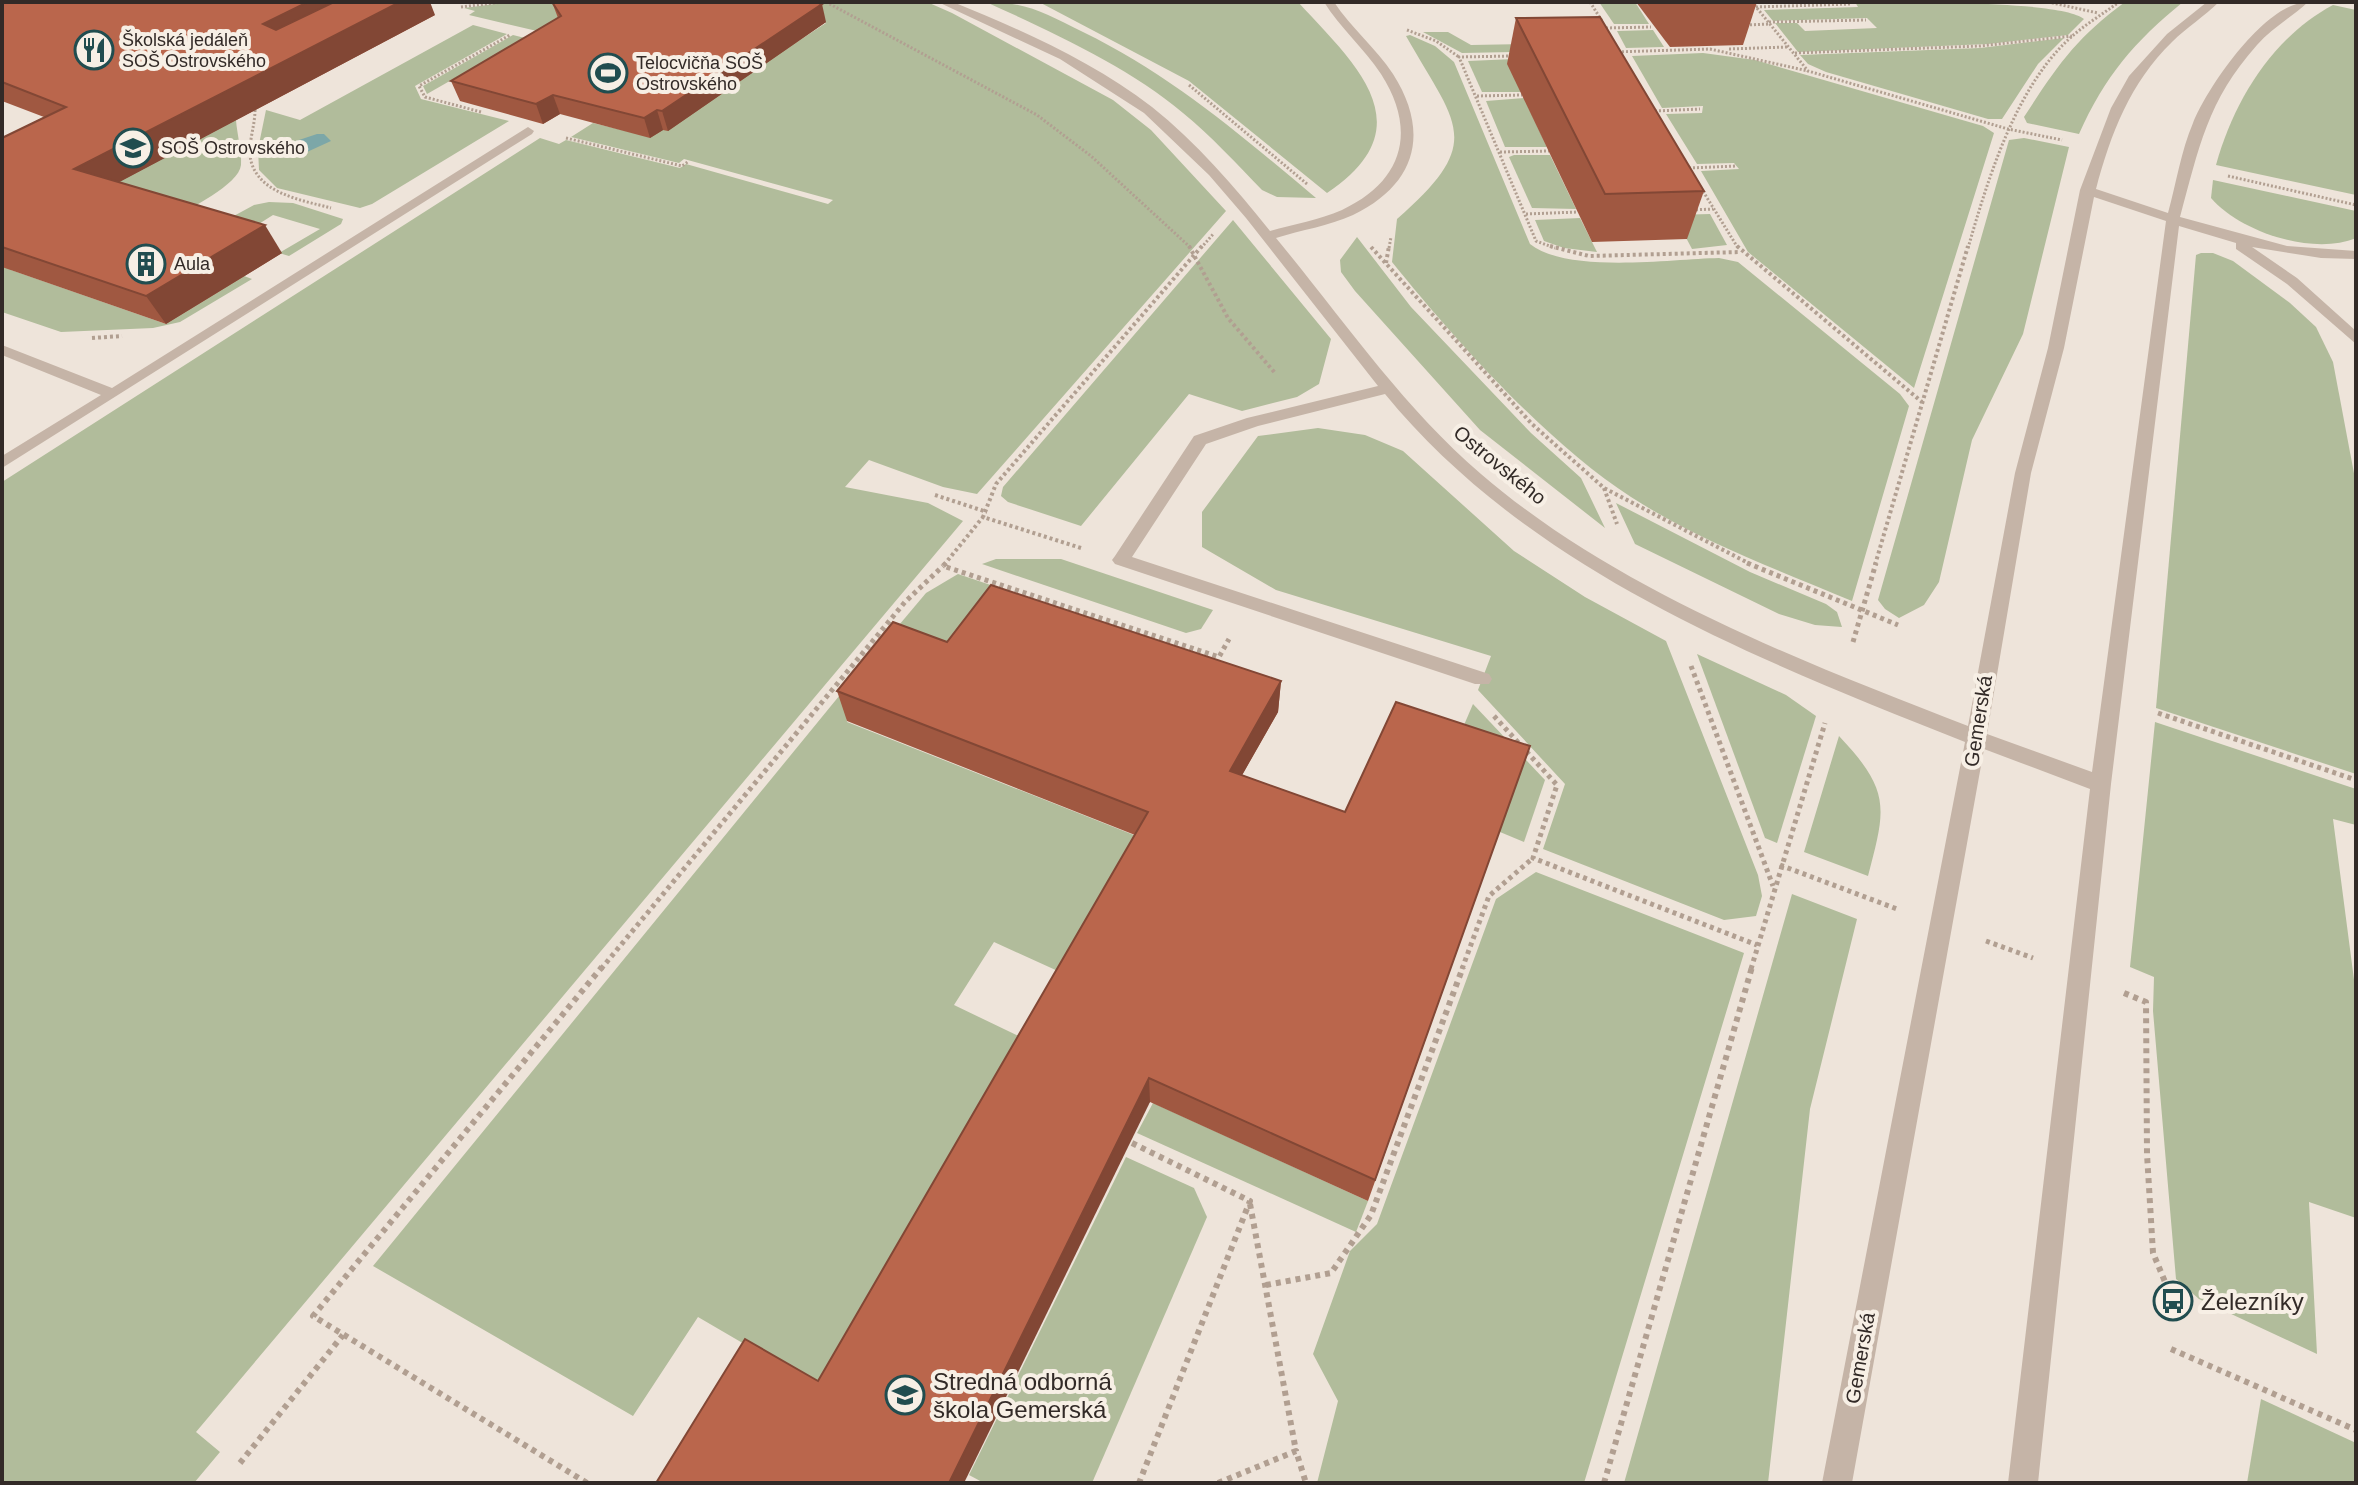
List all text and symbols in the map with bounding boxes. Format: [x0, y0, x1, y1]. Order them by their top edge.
restaurant icon: Školská jedáleň SOŠ Ostrovského [73, 29, 115, 71]
place label: Školská jedáleň SOŠ Ostrovského [122, 29, 266, 71]
sports icon: Telocvičňa SOŠ Ostrovského [587, 52, 629, 94]
place label: Telocvičňa SOŠ Ostrovského [636, 52, 763, 94]
school or university icon: SOŠ Ostrovského [112, 127, 154, 169]
place label: SOŠ Ostrovského [161, 137, 305, 158]
building icon: Aula [125, 243, 167, 285]
place label: Aula [174, 254, 211, 274]
street label: Ostrovského [1449, 421, 1551, 509]
street label: Gemerská [1960, 673, 1996, 768]
bus stop icon: Železníky [2152, 1280, 2194, 1322]
place label: Železníky [2201, 1288, 2304, 1315]
street label: Gemerská [1841, 1310, 1879, 1405]
place label: Stredná odborná škola Gemerská [933, 1368, 1112, 1423]
school or university icon: Stredná odborná škola Gemerská [884, 1374, 926, 1416]

